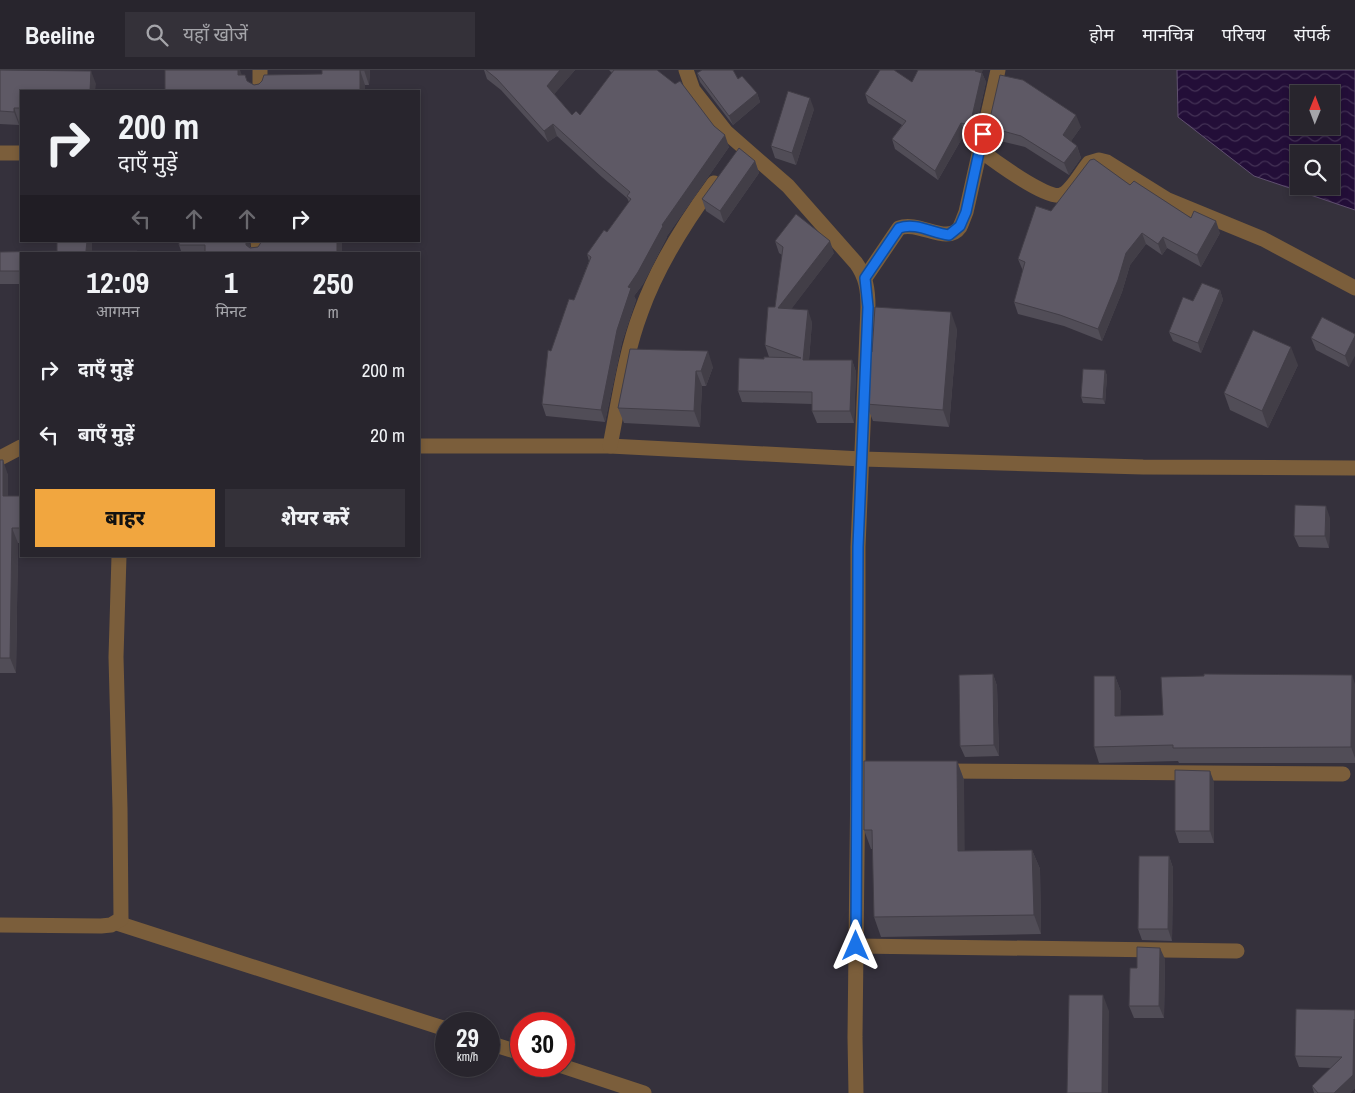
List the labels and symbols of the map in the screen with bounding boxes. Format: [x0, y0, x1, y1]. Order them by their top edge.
north arrow [1290, 85, 1340, 135]
pin [962, 113, 1004, 155]
position arrow [829, 919, 881, 971]
speed limit sign: 30 [510, 1012, 575, 1077]

